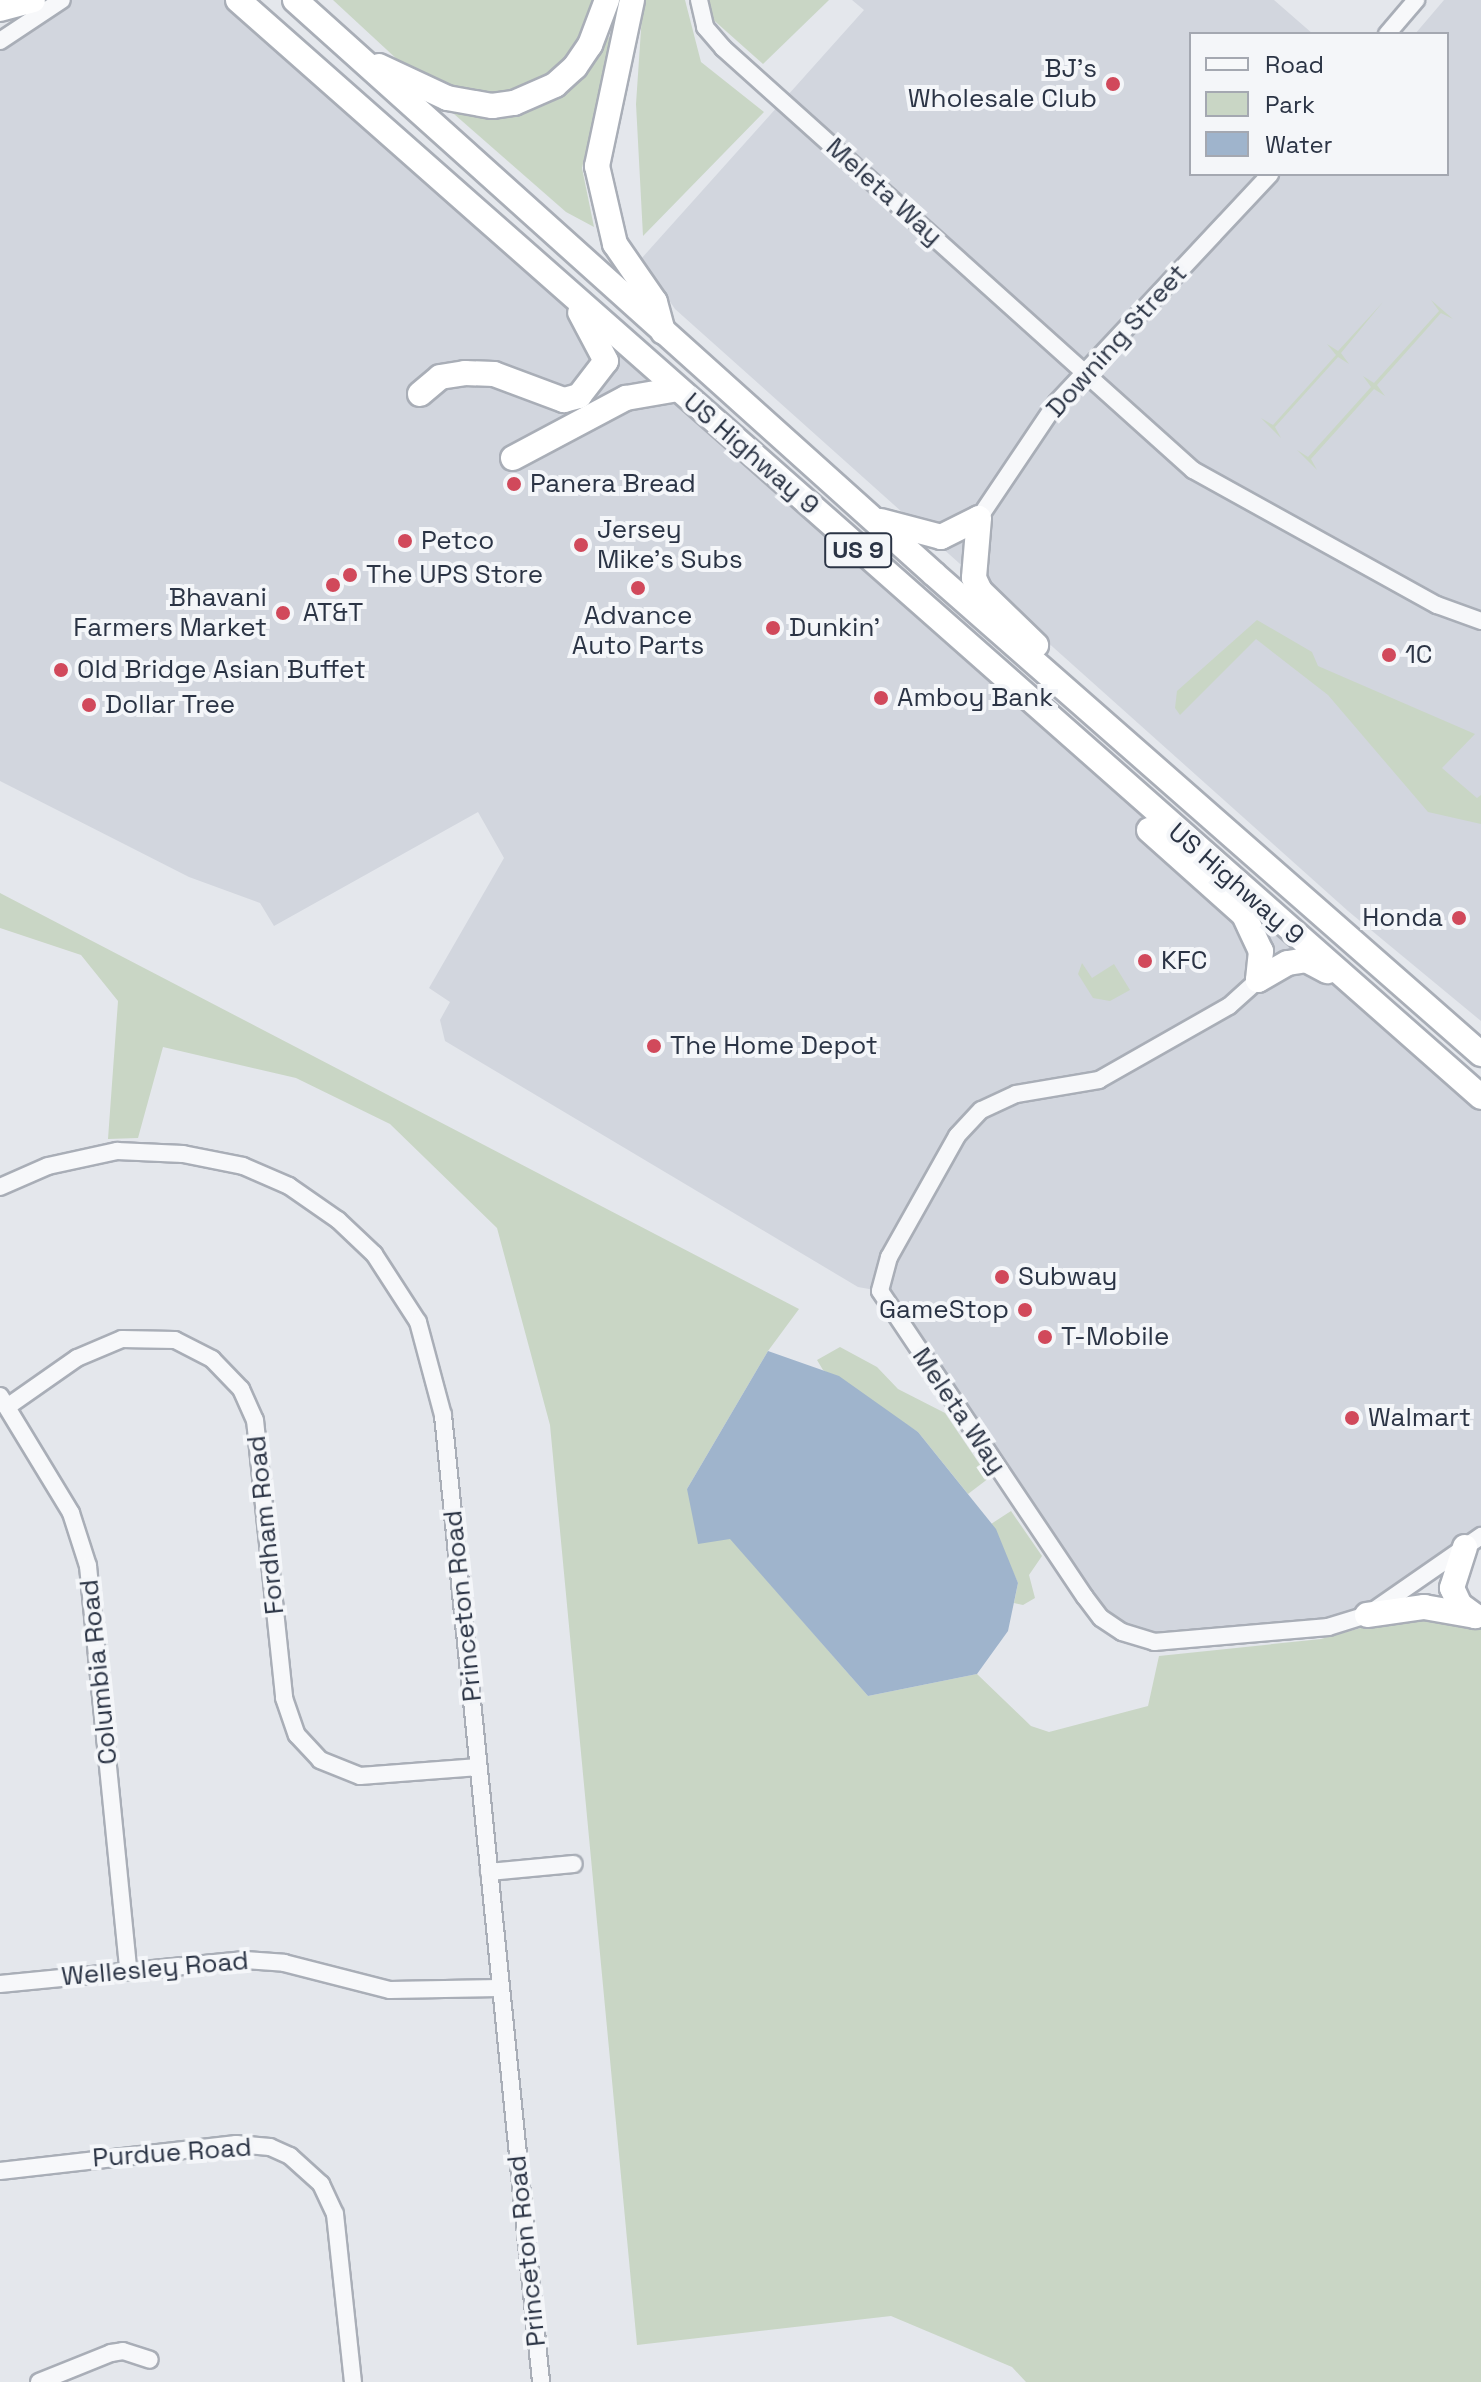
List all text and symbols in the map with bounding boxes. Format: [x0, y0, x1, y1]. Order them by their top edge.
legend [1189, 32, 1449, 176]
text: Road [1265, 49, 1324, 80]
place label: BJ's Wholesale Club [908, 53, 1097, 114]
marker: BJ's Wholesale Club [1104, 75, 1122, 93]
text: Park [1265, 89, 1315, 120]
text: Water [1265, 129, 1333, 160]
street label: Meleta Way [819, 132, 949, 252]
street label: Downing Street [1040, 258, 1194, 424]
street label: US Highway 9 [677, 387, 825, 521]
place label: Panera Bread [530, 468, 696, 500]
marker: Panera Bread [505, 475, 523, 493]
place label: Jersey Mike's Subs [597, 514, 743, 576]
place label: Petco [421, 525, 494, 557]
road number: US 9 [824, 530, 892, 570]
marker: Petco [396, 532, 414, 550]
marker: Jersey Mike's Subs [572, 536, 590, 554]
place label: The UPS Store [366, 559, 543, 591]
marker: The UPS Store [341, 566, 359, 584]
marker: AT&T [324, 576, 342, 594]
marker: Advance Auto Parts [629, 579, 647, 597]
place label: Bhavani Farmers Market [73, 582, 267, 644]
place label: AT&T [303, 597, 363, 629]
place label: Advance Auto Parts [572, 600, 704, 662]
marker: Bhavani Farmers Market [274, 604, 292, 622]
place label: Dunkin' [789, 612, 880, 644]
marker: Dunkin' [764, 619, 782, 637]
place label: 1C [1405, 639, 1433, 671]
marker: 1C [1380, 646, 1398, 664]
place label: Old Bridge Asian Buffet [77, 654, 366, 686]
marker: Old Bridge Asian Buffet [52, 661, 70, 679]
place label: Amboy Bank [897, 682, 1053, 714]
place label: Dollar Tree [105, 689, 236, 721]
marker: Amboy Bank [872, 689, 890, 707]
marker: Dollar Tree [80, 696, 98, 714]
street label: US Highway 9 [1162, 817, 1310, 951]
place label: Honda [1362, 902, 1443, 934]
marker: Honda [1450, 909, 1468, 927]
place label: KFC [1161, 945, 1207, 977]
marker: KFC [1136, 952, 1154, 970]
place label: The Home Depot [670, 1030, 878, 1062]
marker: The Home Depot [645, 1037, 663, 1055]
place label: Subway [1018, 1261, 1117, 1293]
marker: Subway [993, 1268, 1011, 1286]
place label: GameStop [879, 1294, 1009, 1326]
marker: GameStop [1016, 1301, 1034, 1319]
place label: T-Mobile [1061, 1321, 1169, 1353]
marker: T-Mobile [1036, 1328, 1054, 1346]
street label: Meleta Way [905, 1342, 1013, 1480]
place label: Walmart [1368, 1402, 1471, 1434]
marker: Walmart [1343, 1409, 1361, 1427]
street label: Fordham Road [241, 1434, 291, 1616]
street label: Princeton Road [437, 1509, 489, 1703]
street label: Columbia Road [74, 1578, 124, 1766]
street label: Wellesley Road [60, 1945, 250, 1993]
street label: Purdue Road [91, 2132, 253, 2174]
street label: Princeton Road [501, 2154, 553, 2348]

